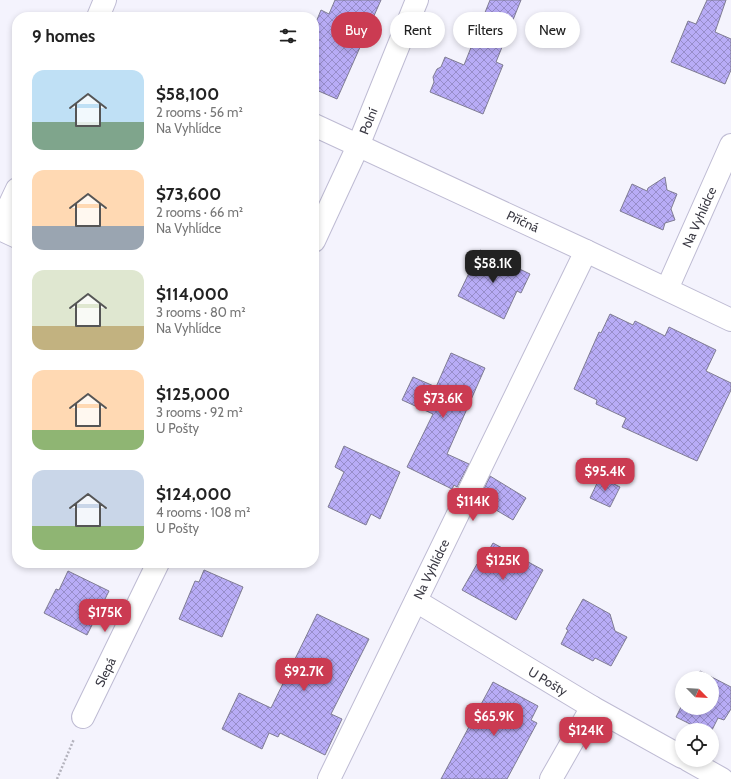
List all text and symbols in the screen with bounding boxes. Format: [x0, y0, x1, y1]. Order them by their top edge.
chip: Buy [331, 12, 382, 48]
chip: Rent [390, 12, 445, 48]
chip: Filters [453, 12, 517, 48]
chip: New [525, 12, 580, 48]
icon: filters [277, 25, 299, 47]
text: 9 homes [32, 26, 95, 46]
text: $58,100 [156, 84, 219, 104]
icon: home [64, 86, 112, 134]
text: 2 rooms · 56 m² [156, 104, 243, 120]
street label: Polní [355, 105, 381, 137]
text: Na Vyhlídce [156, 120, 221, 136]
text: $73,600 [156, 184, 221, 204]
street label: Na Vyhlídce [678, 184, 720, 250]
icon: home [64, 186, 112, 234]
text: 2 rooms · 66 m² [156, 204, 243, 220]
street label: Příčná [504, 207, 542, 236]
text: Na Vyhlídce [156, 220, 221, 236]
pin: $58.1K [460, 250, 526, 284]
text: $58.1K [474, 255, 512, 271]
text: $114,000 [156, 284, 229, 304]
icon: home [64, 286, 112, 334]
text: 3 rooms · 80 m² [156, 304, 246, 320]
text: Na Vyhlídce [156, 320, 221, 336]
text: $125,000 [156, 384, 230, 404]
pin: $73.6K [410, 385, 476, 419]
icon: home [64, 386, 112, 434]
text: $73.6K [423, 390, 463, 406]
text: 3 rooms · 92 m² [156, 404, 243, 420]
text: U Pošty [156, 420, 199, 436]
pin: $95.4K [572, 458, 638, 492]
text: $95.4K [585, 463, 625, 479]
text: $124,000 [156, 484, 231, 504]
icon: home [64, 486, 112, 534]
pin: $114K [445, 488, 501, 522]
text: $114K [456, 493, 490, 509]
text: 4 rooms · 108 m² [156, 504, 250, 520]
text: U Pošty [156, 520, 199, 536]
street label: Na Vyhlídce [410, 536, 453, 602]
pin: $125K [475, 547, 531, 581]
text: $125K [486, 552, 520, 568]
pin: $175K [77, 599, 133, 633]
text: $175K [88, 604, 122, 620]
street label: Slepá [91, 654, 119, 689]
pin: $92.7K [271, 658, 337, 692]
text: $92.7K [284, 663, 324, 679]
street label: U Pošty [525, 663, 571, 699]
north arrow [675, 671, 719, 715]
map controls [675, 671, 719, 767]
pin: $65.9K [461, 703, 527, 737]
text: $65.9K [474, 708, 514, 724]
pin: $124K [558, 717, 614, 751]
text: $124K [568, 722, 604, 738]
button: locate [675, 723, 719, 767]

